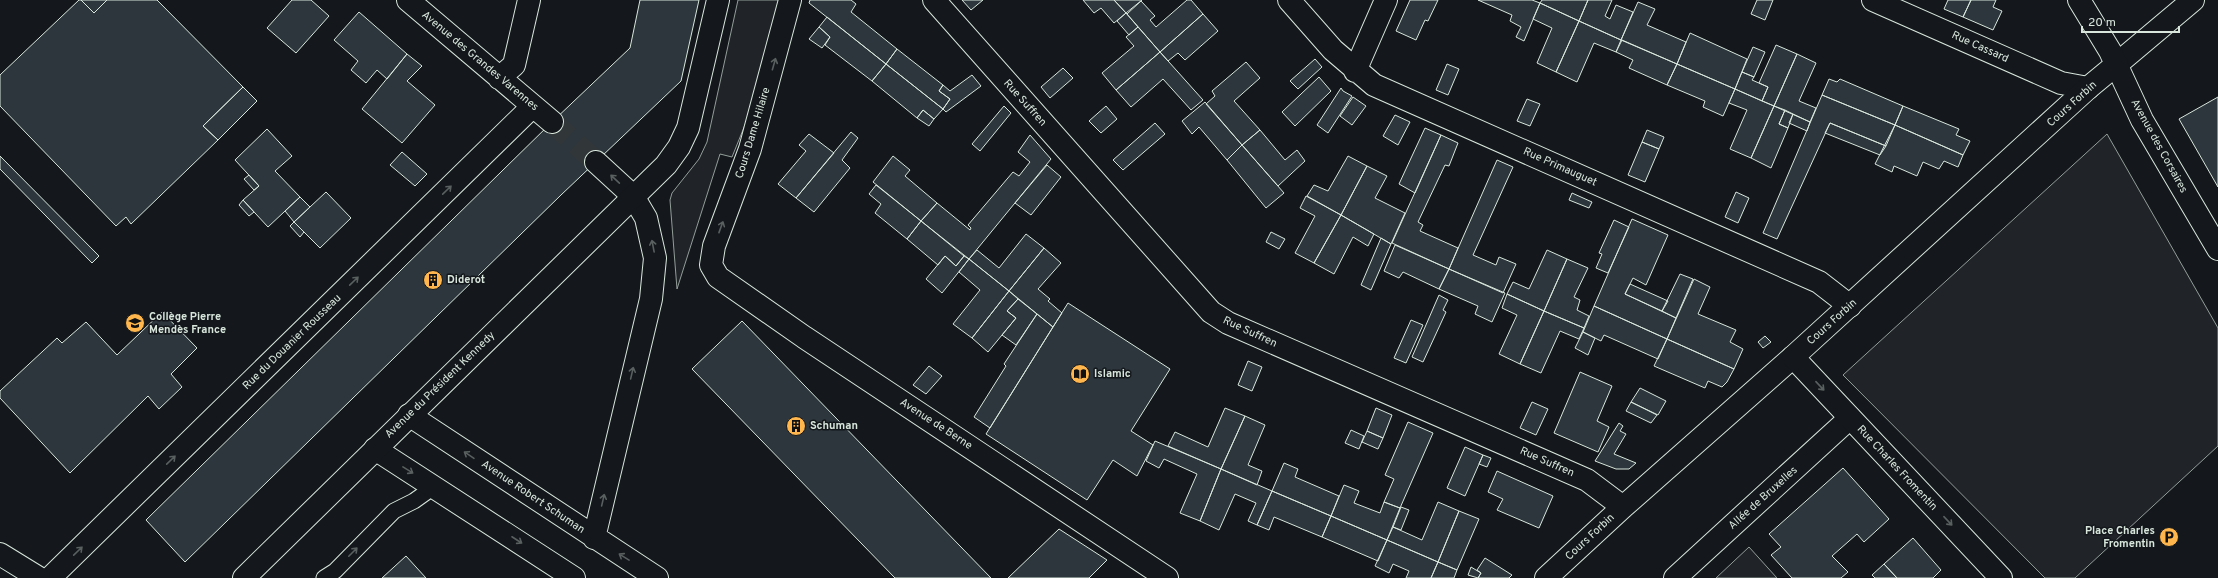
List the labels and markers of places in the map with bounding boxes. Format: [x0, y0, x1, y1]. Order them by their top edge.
building icon: Diderot [422, 269, 444, 291]
place label: Diderot [447, 273, 485, 287]
place label: Collège Pierre Mendès France [149, 310, 226, 337]
school or university icon: Collège Pierre Mendès France [124, 312, 146, 334]
library icon: Islamic [1069, 363, 1091, 385]
place label: Islamic [1094, 367, 1131, 381]
building icon: Schuman [785, 415, 807, 437]
place label: Schuman [810, 419, 858, 433]
place label: Place Charles Fromentin [2085, 524, 2155, 551]
parking icon: Place Charles Fromentin [2158, 526, 2180, 548]

